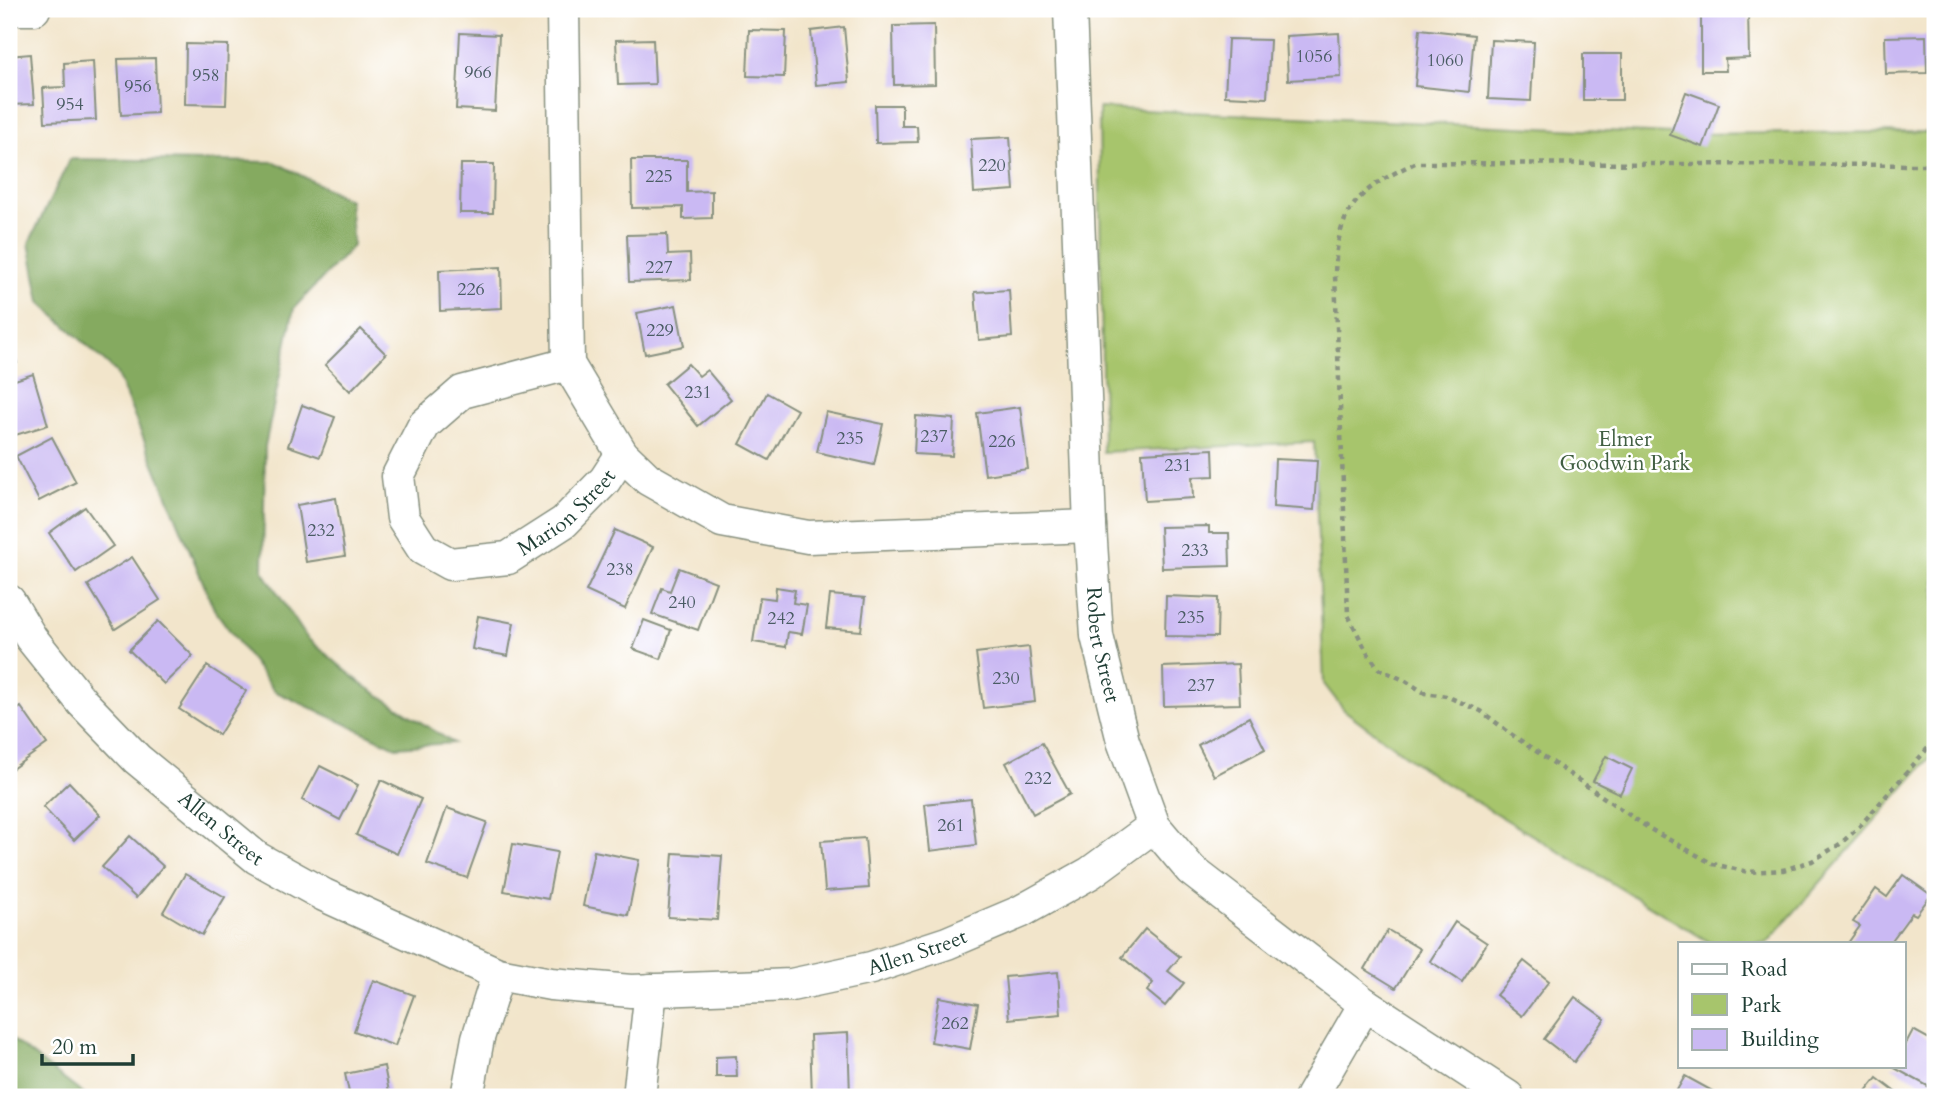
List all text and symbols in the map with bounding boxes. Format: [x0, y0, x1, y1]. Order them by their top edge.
house number: 1056 [1296, 44, 1332, 69]
house number: 1060 [1427, 48, 1463, 73]
house number: 966 [464, 60, 492, 85]
house number: 958 [192, 63, 220, 88]
house number: 956 [124, 74, 152, 99]
house number: 954 [56, 92, 84, 117]
house number: 220 [978, 153, 1006, 178]
house number: 225 [645, 164, 673, 189]
house number: 227 [645, 255, 673, 280]
house number: 226 [457, 277, 485, 302]
house number: 229 [646, 318, 674, 343]
house number: 231 [684, 380, 712, 405]
house number: 237 [920, 424, 948, 449]
park label: Elmer Goodwin Park [1559, 425, 1691, 478]
house number: 235 [836, 426, 864, 451]
house number: 226 [988, 429, 1016, 454]
house number: 231 [1164, 453, 1192, 478]
street label: Marion Street [511, 463, 623, 563]
house number: 232 [307, 518, 335, 543]
house number: 233 [1181, 538, 1209, 563]
house number: 238 [606, 557, 634, 582]
street label: Robert Street [1079, 586, 1128, 706]
house number: 240 [668, 590, 696, 615]
house number: 235 [1177, 605, 1205, 630]
house number: 242 [767, 606, 795, 631]
house number: 230 [992, 666, 1020, 691]
house number: 237 [1187, 673, 1215, 698]
house number: 232 [1024, 766, 1052, 791]
street label: Allen Street [172, 784, 269, 873]
house number: 261 [937, 813, 965, 838]
street label: Allen Street [864, 922, 972, 983]
legend [1678, 942, 1906, 1068]
text: Road [1741, 955, 1787, 984]
text: Park [1741, 991, 1782, 1020]
house number: 262 [941, 1011, 969, 1036]
scale bar [42, 1022, 133, 1066]
text: Building [1741, 1025, 1819, 1054]
text: 20 m [52, 1033, 97, 1062]

